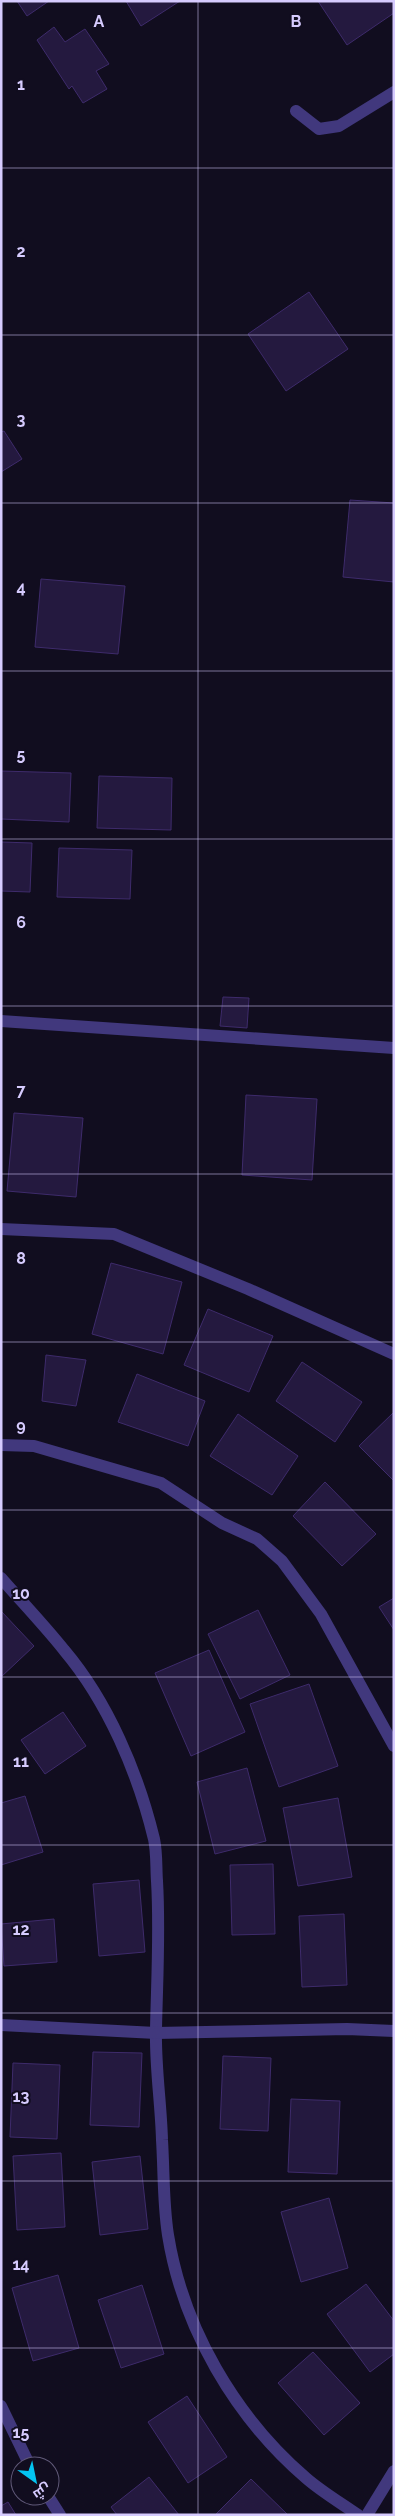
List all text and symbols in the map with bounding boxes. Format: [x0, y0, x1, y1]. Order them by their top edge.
text: A [94, 12, 105, 31]
text: B [291, 12, 302, 31]
text: 1 [17, 75, 25, 94]
text: 2 [16, 242, 26, 261]
text: 3 [17, 410, 26, 429]
text: 4 [16, 578, 26, 597]
text: 5 [17, 745, 26, 764]
text: 6 [16, 913, 26, 932]
text: 7 [17, 1081, 26, 1100]
text: 8 [16, 1249, 26, 1268]
text: 9 [16, 1416, 26, 1435]
text: 10 [12, 1584, 30, 1603]
text: 11 [13, 1752, 29, 1771]
text: 12 [13, 1920, 29, 1939]
text: 13 [13, 2087, 29, 2106]
text: 14 [12, 2255, 30, 2274]
text: 15 [13, 2423, 30, 2442]
north arrow [10, 2456, 60, 2506]
text: ش [30, 2479, 54, 2504]

